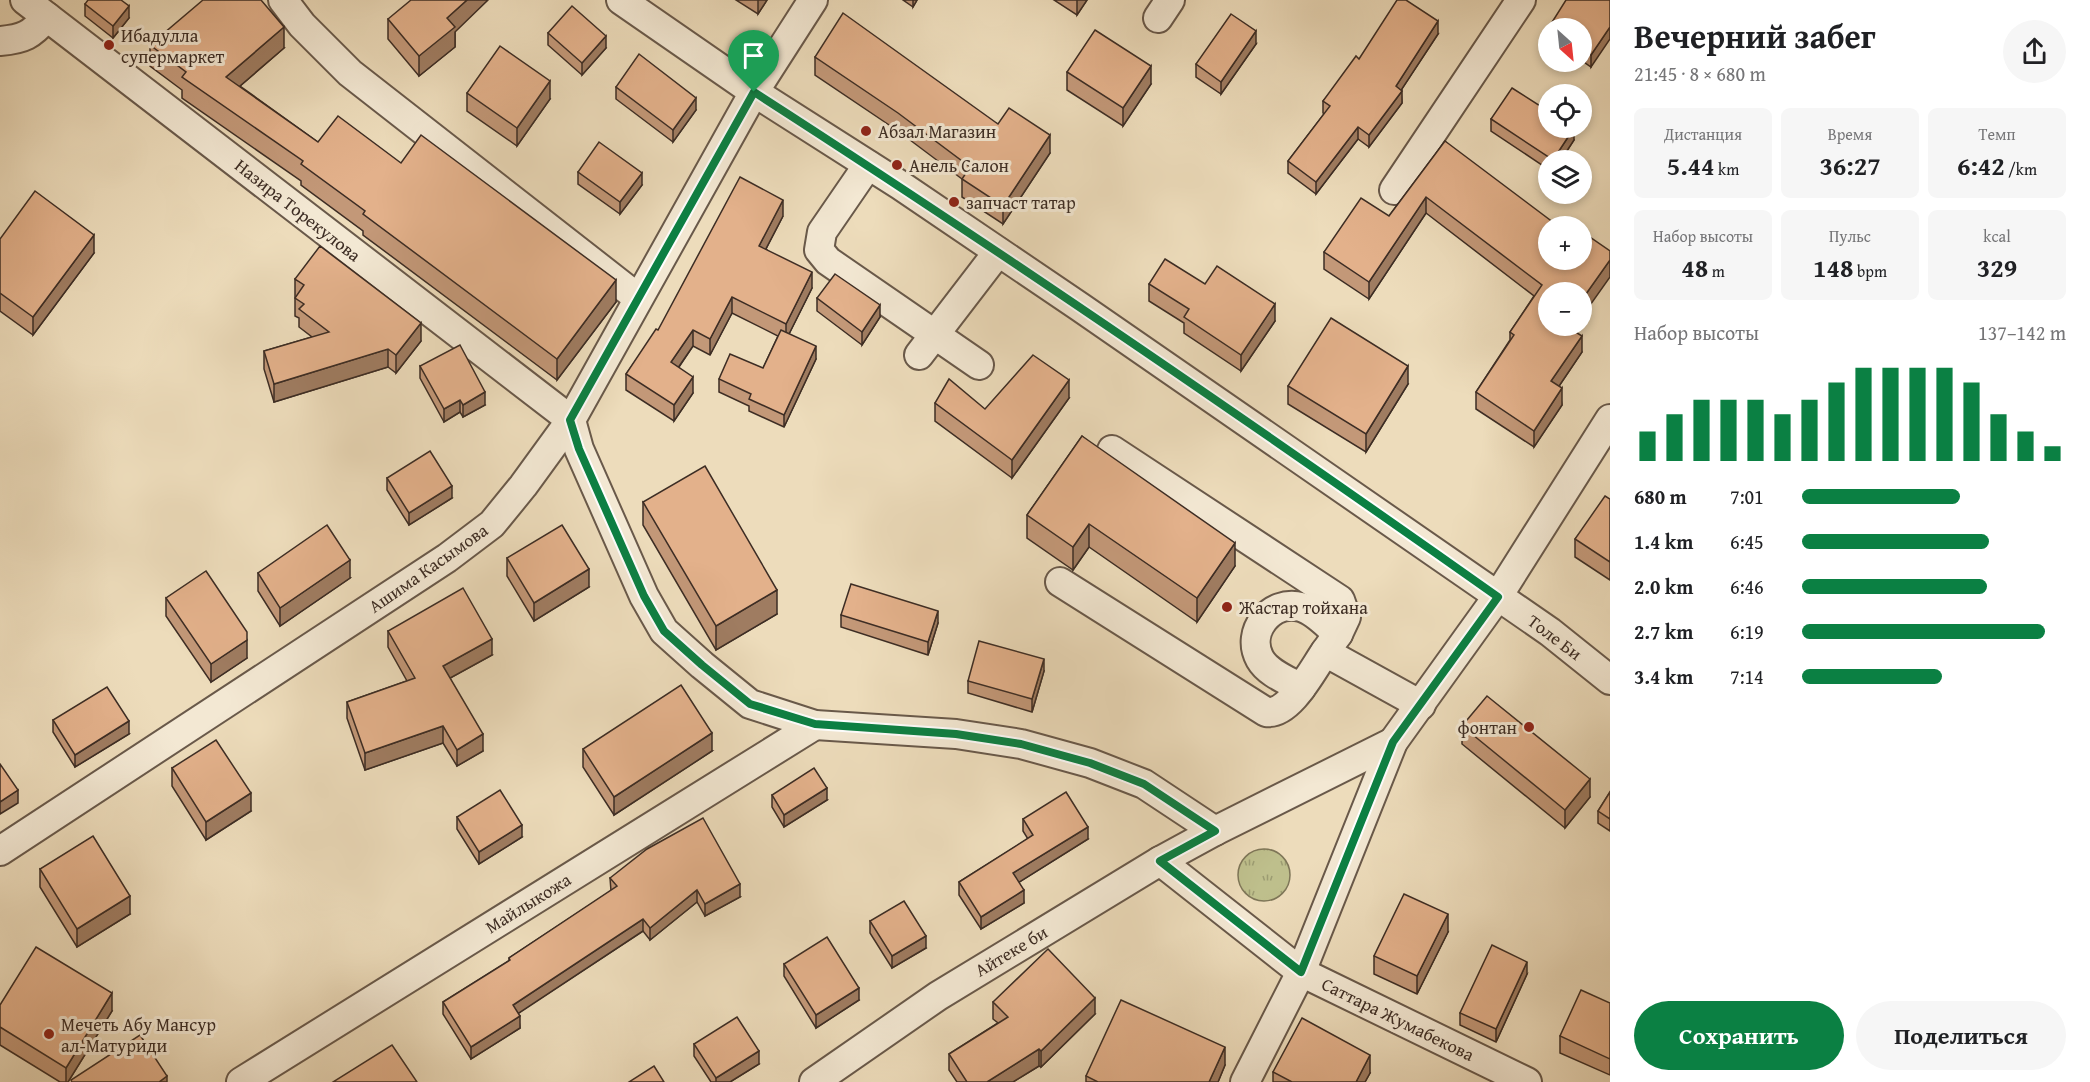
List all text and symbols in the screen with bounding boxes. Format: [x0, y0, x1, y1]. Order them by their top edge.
text: Вечерний забег [1634, 12, 1876, 60]
north arrow [1538, 18, 1592, 72]
map controls [1538, 18, 1592, 336]
button: share [2003, 20, 2066, 83]
place label: Ибадулла супермаркет [121, 22, 224, 70]
pin [728, 30, 779, 92]
marker: Ибадулла супермаркет [102, 38, 116, 52]
icon: arrive [737, 39, 770, 72]
text: 21:45 · 8 × 680 m [1634, 59, 1766, 88]
button: locate [1538, 84, 1592, 138]
place label: Абзал Магазин [878, 118, 996, 145]
text: Дистанция [1664, 122, 1742, 146]
text: Время [1828, 122, 1872, 146]
text: Темп [1979, 122, 2015, 146]
marker: Абзал Магазин [859, 124, 873, 138]
text: 5.44 [1667, 146, 1715, 185]
text: 36:27 [1819, 146, 1881, 185]
text: 6:42 [1957, 146, 2005, 185]
button: layers [1538, 150, 1592, 204]
street label: Назира Торекулова [229, 152, 367, 268]
place label: Анель Салон [909, 152, 1009, 179]
text: km [1715, 157, 1739, 181]
text: /km [2005, 157, 2037, 181]
marker: Анель Салон [890, 158, 904, 172]
place label: запчаст татар [966, 189, 1076, 216]
marker: запчаст татар [947, 195, 961, 209]
button: + [1538, 216, 1592, 270]
text: Набор высоты [1653, 224, 1753, 248]
text: Пульс [1829, 224, 1871, 248]
text: kcal [1983, 224, 2011, 248]
text: 48 [1681, 248, 1708, 287]
text: 148 [1813, 248, 1853, 287]
text: 329 [1977, 248, 2017, 287]
text: m [1708, 259, 1725, 283]
text: bpm [1853, 259, 1887, 283]
button: − [1538, 282, 1592, 336]
text: Набор высоты [1634, 318, 1759, 347]
text: 137–142 m [1978, 318, 2066, 347]
text: 680 m [1634, 482, 1687, 511]
text: 7:01 [1730, 482, 1764, 511]
street label: Ашима Касымова [363, 516, 494, 619]
text: 1.4 km [1634, 527, 1693, 556]
text: 6:45 [1730, 527, 1764, 556]
text: 2.0 km [1634, 572, 1693, 601]
text: 6:46 [1730, 572, 1764, 601]
place label: Жастар тойхана [1238, 594, 1368, 621]
marker: Жастар тойхана [1220, 600, 1234, 614]
street label: Толе Би [1522, 607, 1588, 667]
text: 2.7 km [1634, 617, 1693, 646]
text: 6:19 [1730, 617, 1764, 646]
text: 3.4 km [1634, 662, 1693, 691]
text: 7:14 [1730, 662, 1764, 691]
place label: фонтан [1458, 714, 1517, 741]
marker: фонтан [1522, 720, 1536, 734]
street label: Майлыкожа [480, 866, 576, 940]
street label: Айтеке би [970, 919, 1053, 983]
street label: Саттара Жумабекова [1317, 970, 1479, 1068]
button: Сохранить [1634, 1001, 1844, 1070]
button: Поделиться [1856, 1001, 2066, 1070]
place label: Мечеть Абу Мансур ал-Матуриди [61, 1011, 216, 1059]
marker: Мечеть Абу Мансур ал-Матуриди [42, 1027, 56, 1041]

